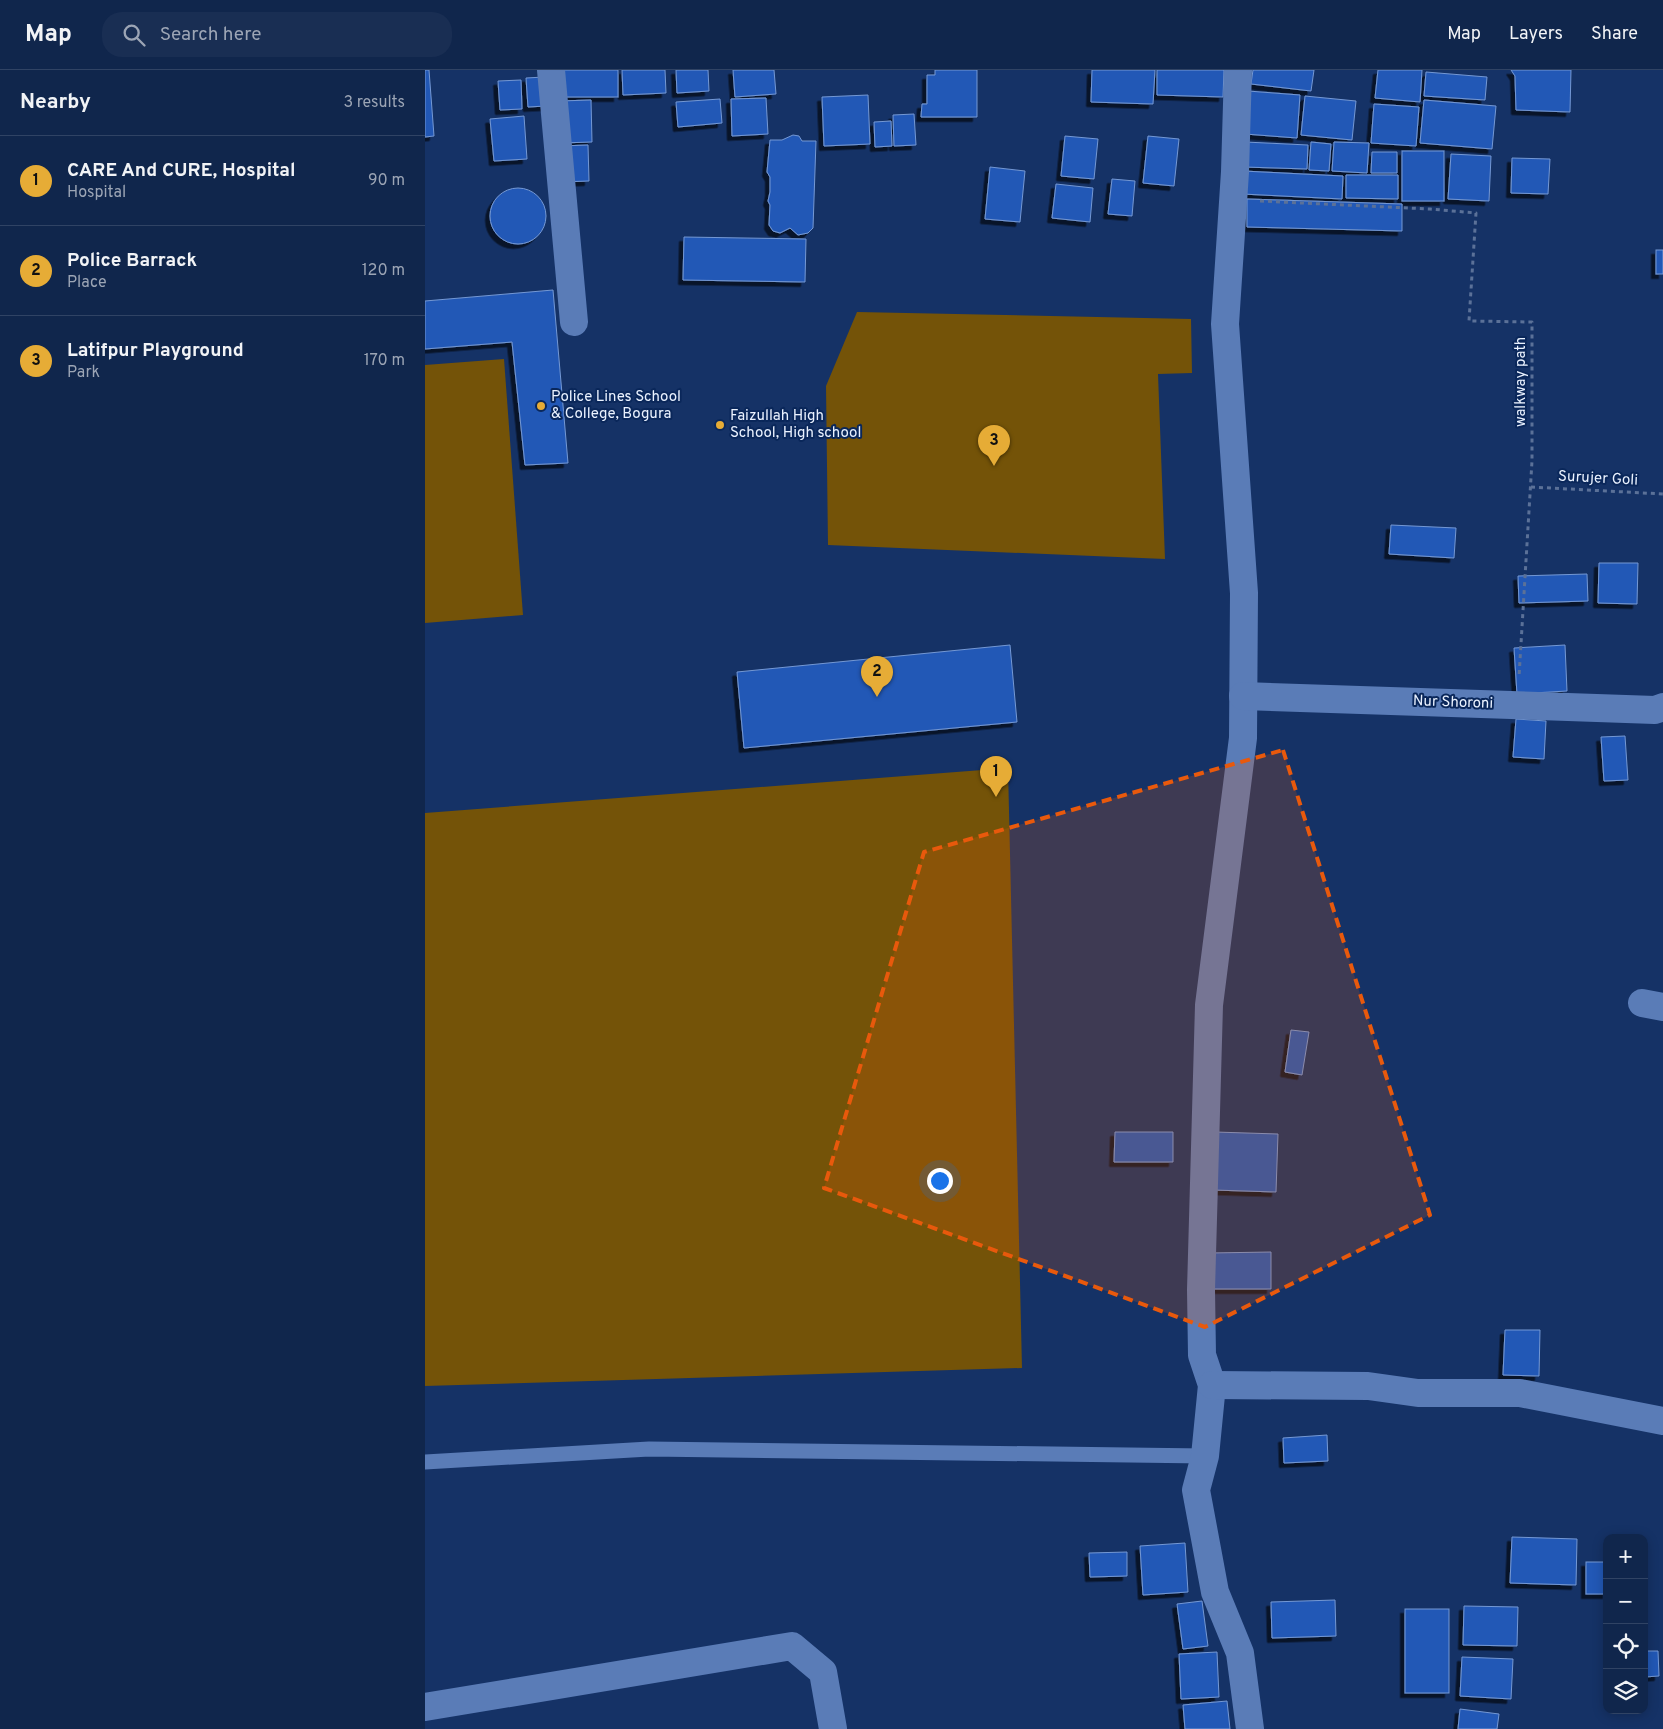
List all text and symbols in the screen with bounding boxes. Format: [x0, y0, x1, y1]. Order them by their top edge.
search box [102, 12, 452, 57]
text: Map [25, 20, 72, 50]
icon: search [120, 21, 148, 49]
text: Search here [160, 23, 261, 47]
text: Map [1447, 23, 1481, 46]
text: Layers [1509, 23, 1563, 46]
text: Share [1591, 23, 1638, 46]
text: Nearby [20, 89, 91, 116]
text: 3 results [343, 93, 405, 113]
text: CARE And CURE, Hospital [67, 159, 296, 183]
text: 1 [33, 171, 39, 191]
text: 90 m [368, 171, 405, 191]
text: Hospital [67, 183, 126, 203]
text: Police Barrack [67, 249, 197, 273]
text: 2 [31, 261, 41, 281]
text: 120 m [362, 261, 405, 281]
text: Place [67, 273, 107, 293]
street label: walkway path [1512, 337, 1531, 427]
text: Latifpur Playground [67, 339, 244, 363]
text: 3 [31, 351, 41, 371]
text: 170 m [364, 351, 405, 371]
text: Park [67, 363, 100, 383]
place label: Police Lines School & College, Bogura [551, 388, 681, 424]
marker: Police Lines School & College, Bogura [535, 400, 547, 412]
place label: Faizullah High School, High school [730, 407, 861, 443]
marker: Faizullah High School, High school [714, 419, 726, 431]
pin: 3 [978, 425, 1010, 466]
street label: Surujer Goli [1558, 467, 1638, 491]
pin: 2 [861, 656, 893, 697]
street label: Nur Shoroni [1412, 692, 1494, 714]
pin: 1 [980, 756, 1012, 797]
your location [927, 1168, 953, 1194]
map controls [1603, 1534, 1648, 1714]
button: + [1603, 1534, 1648, 1579]
button: − [1603, 1579, 1648, 1624]
button: locate [1603, 1624, 1648, 1669]
button: layers [1603, 1669, 1648, 1714]

